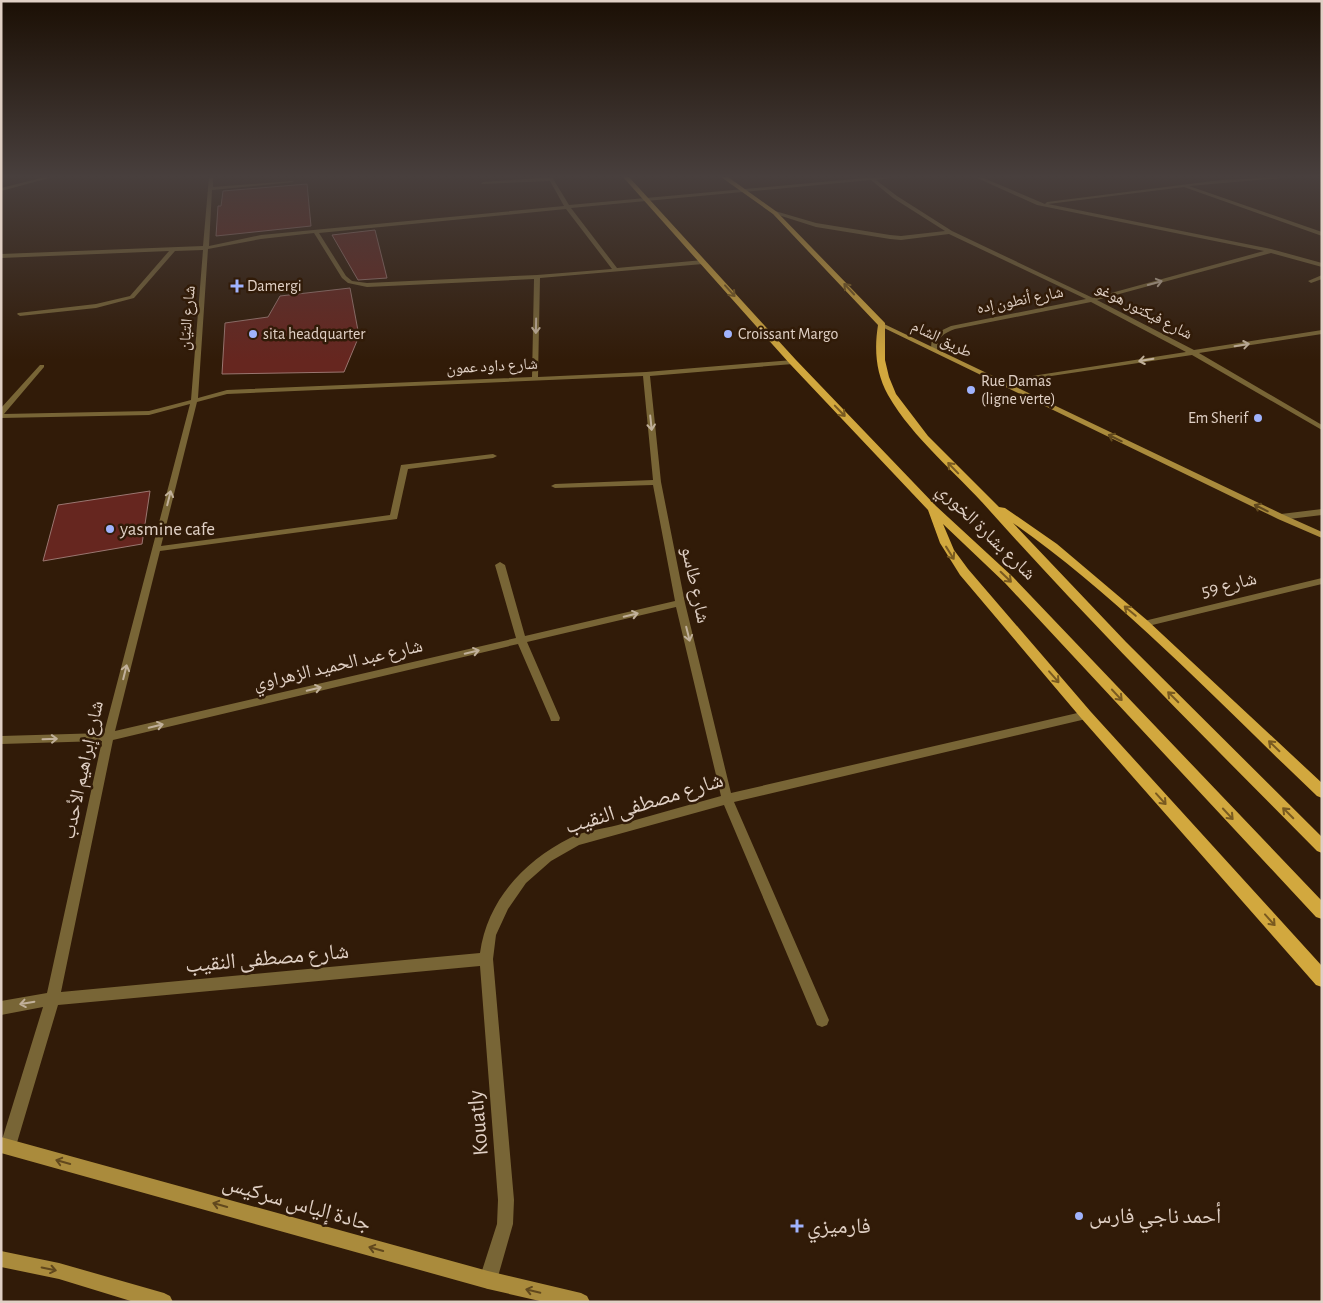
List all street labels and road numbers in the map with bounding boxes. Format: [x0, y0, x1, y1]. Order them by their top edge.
street label: شارع فيكتور هوغو [1092, 280, 1195, 344]
street label: شارع أنطون إده [975, 282, 1065, 318]
street label: شارع التيّان [176, 285, 200, 351]
street label: طريق الشام [908, 318, 975, 362]
street label: شارع داود عمون [446, 356, 538, 378]
street label: شارع بشارة الخوري [930, 480, 1039, 587]
street label: شارع طاسو [677, 545, 712, 625]
street label: شارع 59 [1199, 569, 1259, 602]
street label: شارع عبد الحميد الزهراوي [251, 636, 426, 698]
street label: شارع إبراهيم الأحدب [59, 699, 110, 842]
street label: شارع مصطفى النقيب [562, 768, 726, 839]
street label: شارع مصطفى النقيب [184, 940, 350, 978]
street label: Kouatly [464, 1089, 492, 1157]
street label: جادة إلياس سركيس [219, 1171, 374, 1238]

